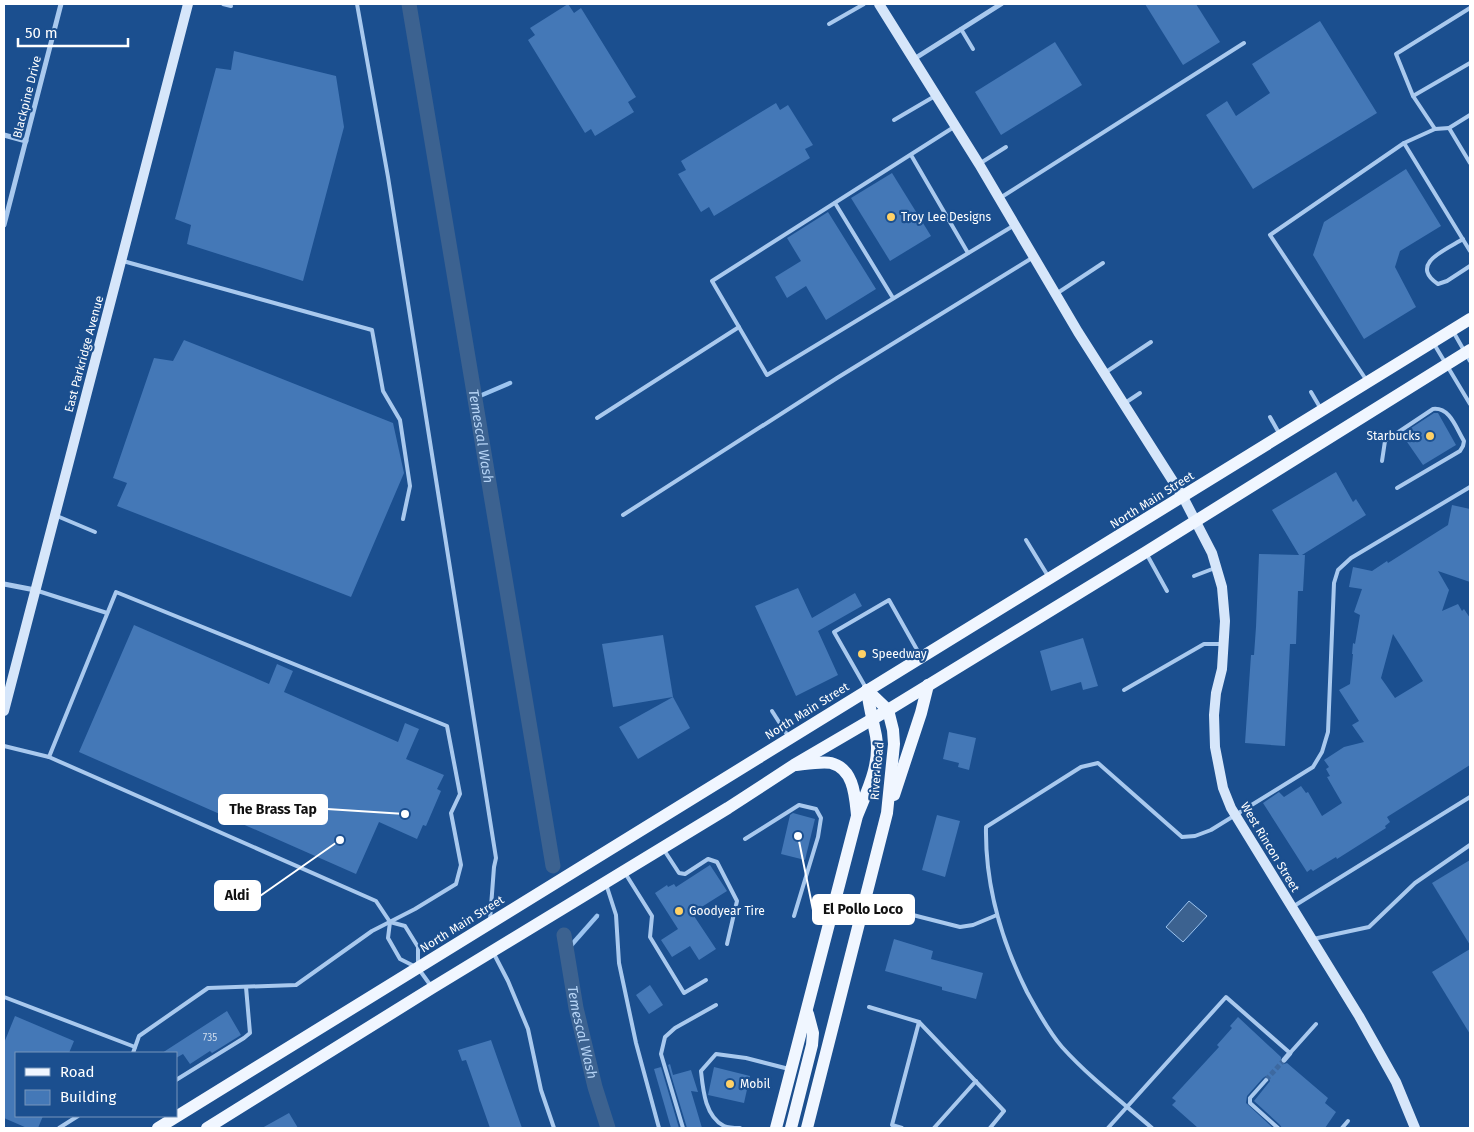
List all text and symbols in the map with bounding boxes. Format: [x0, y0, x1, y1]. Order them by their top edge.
scale bar [18, 15, 128, 47]
text: 50 m [25, 24, 58, 42]
street label: Blackpine Drive [10, 54, 44, 140]
place label: Troy Lee Designs [901, 210, 992, 224]
marker: Troy Lee Designs [885, 211, 897, 223]
street label: East Parkridge Avenue [62, 294, 106, 414]
water label: Temescal Wash [465, 388, 497, 484]
place label: Starbucks [1367, 429, 1420, 443]
marker: Starbucks [1424, 430, 1436, 442]
street label: North Main Street [1107, 468, 1197, 531]
place label: Speedway [872, 647, 927, 661]
marker: Speedway [856, 648, 868, 660]
street label: North Main Street [762, 679, 852, 742]
street label: River Road [867, 741, 887, 801]
callout: The Brass Tap [219, 795, 327, 824]
street label: West Rincon Street [1238, 800, 1303, 895]
text: The Brass Tap [229, 801, 317, 818]
callout: Aldi [215, 881, 260, 910]
text: Aldi [224, 887, 249, 904]
street label: North Main Street [417, 892, 507, 955]
callout: El Pollo Loco [813, 895, 914, 924]
text: El Pollo Loco [823, 901, 903, 918]
place label: Goodyear Tire [689, 904, 765, 918]
marker: Goodyear Tire [673, 905, 685, 917]
water label: Temescal Wash [564, 984, 601, 1081]
house number: 735 [203, 1032, 217, 1044]
legend [15, 1052, 178, 1117]
text: Road [60, 1063, 95, 1081]
place label: Mobil [740, 1077, 771, 1091]
marker: Mobil [724, 1078, 736, 1090]
text: Building [60, 1088, 116, 1106]

